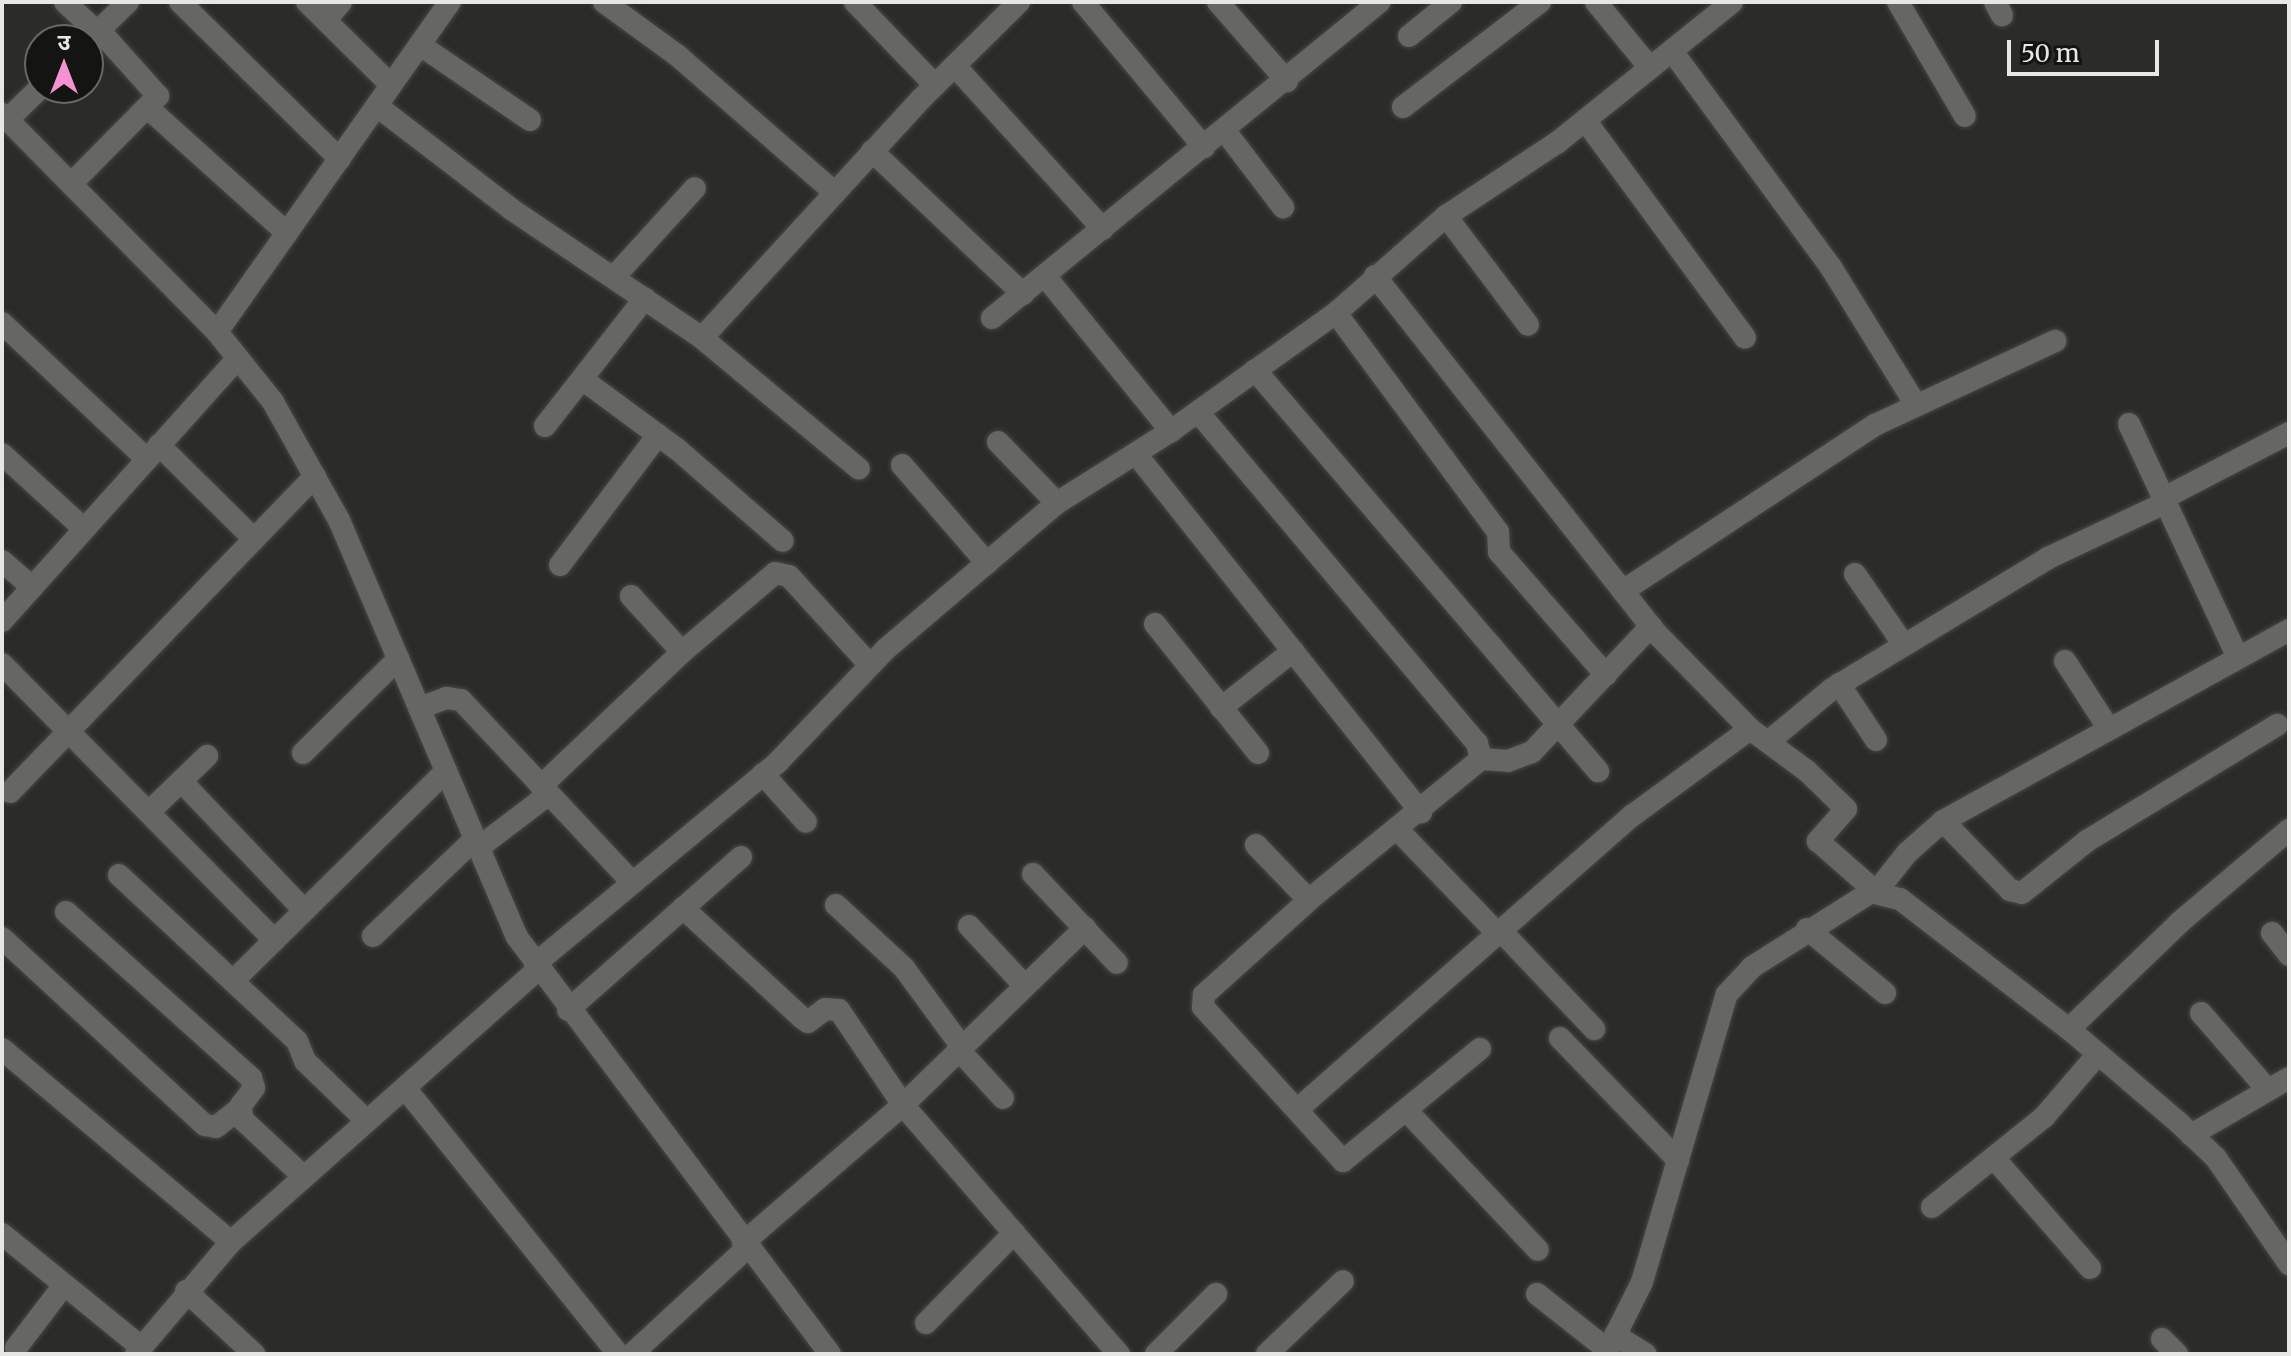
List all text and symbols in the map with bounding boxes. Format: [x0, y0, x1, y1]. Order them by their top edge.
north arrow [24, 24, 104, 104]
scale bar [2011, 24, 2163, 74]
text: उ [58, 28, 70, 56]
text: 50 m [2021, 38, 2080, 69]

